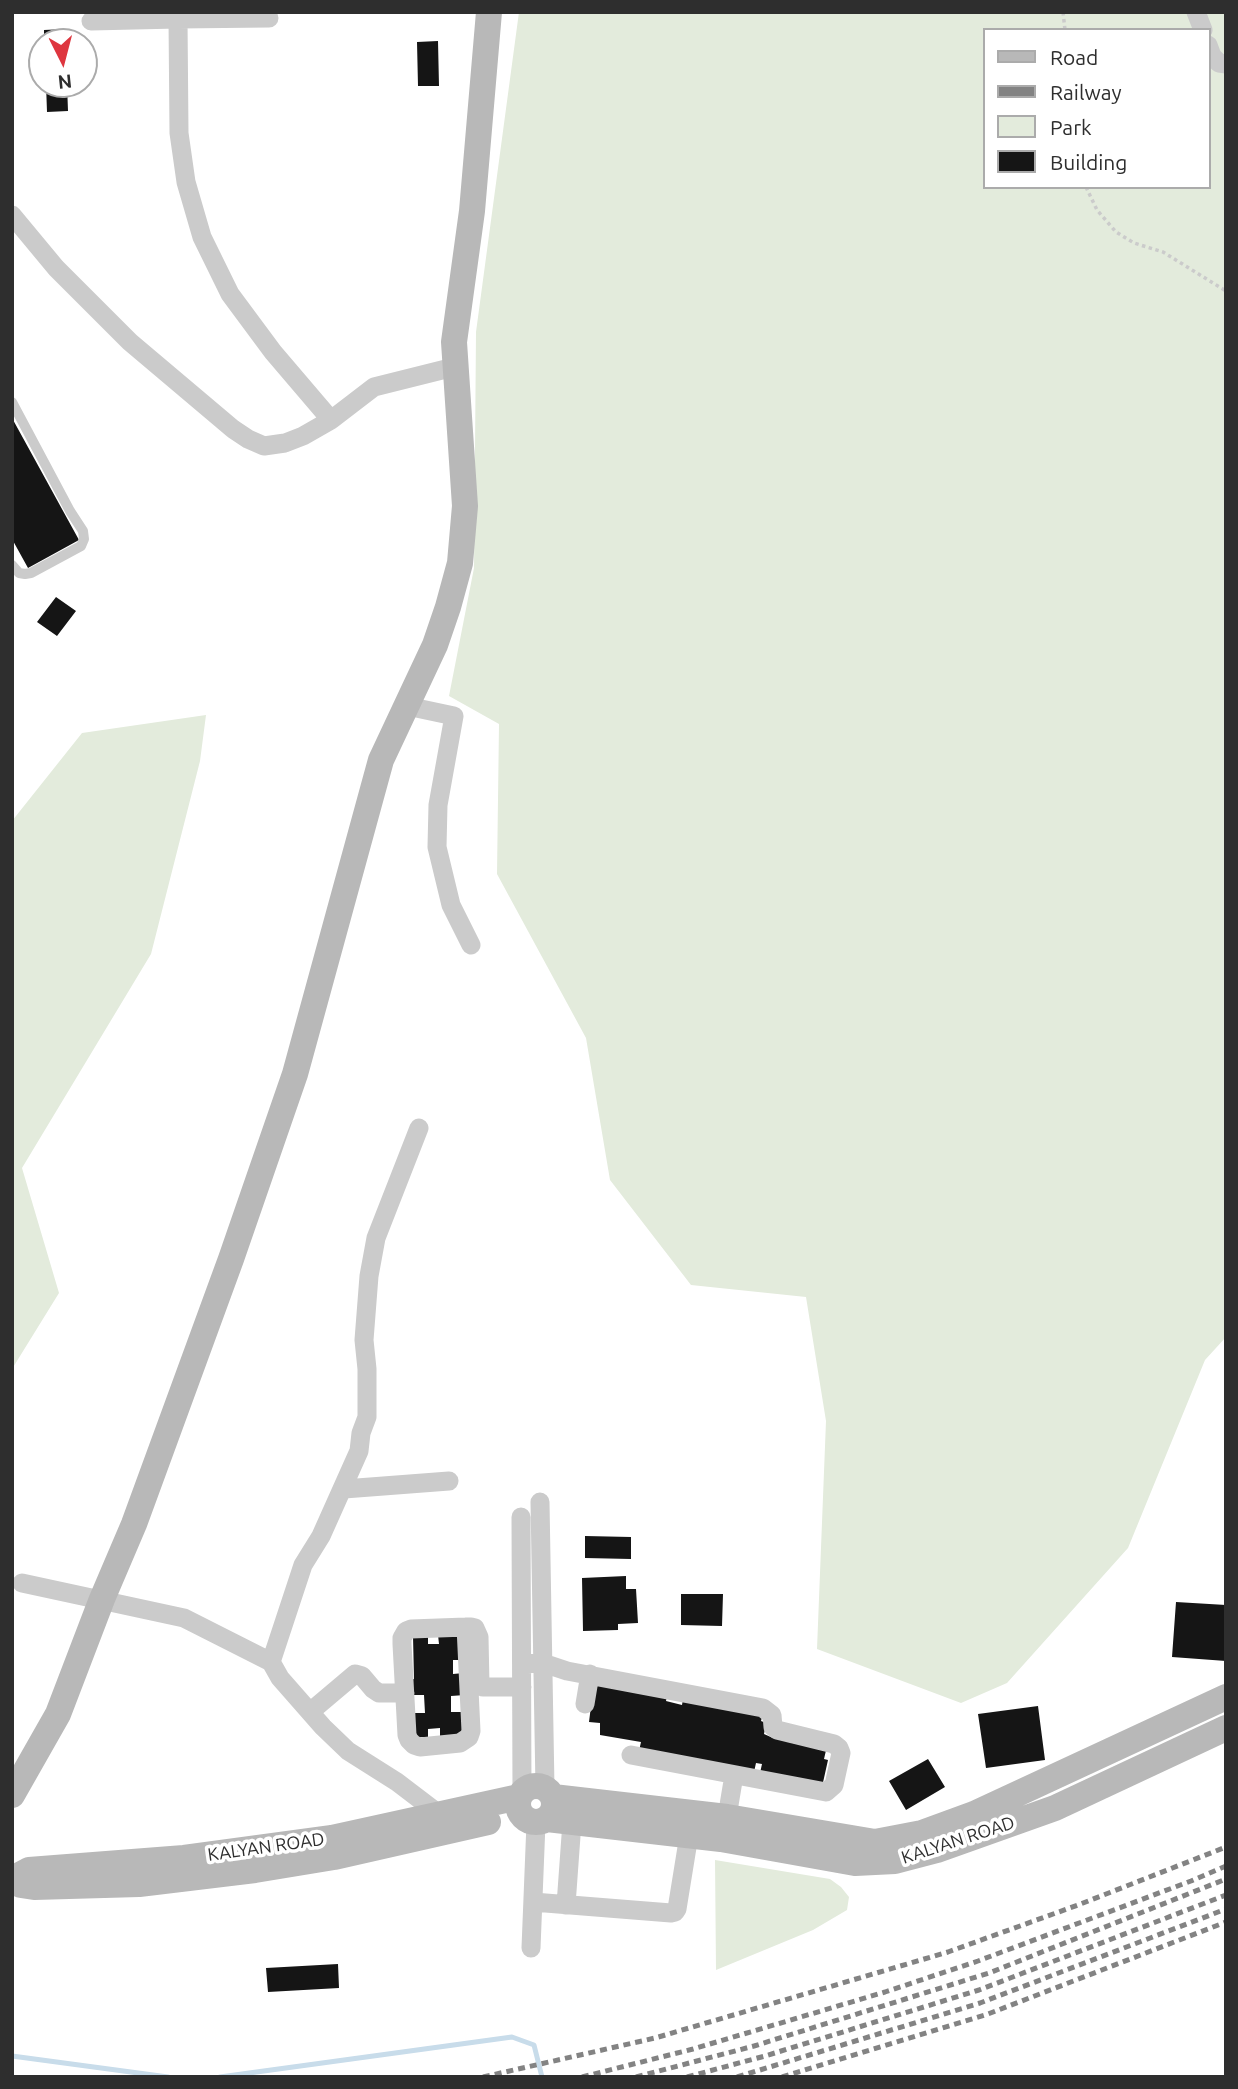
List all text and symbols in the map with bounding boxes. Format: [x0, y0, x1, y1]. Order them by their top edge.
north arrow [28, 28, 98, 98]
legend [982, 28, 1210, 189]
text: Road [1050, 45, 1098, 69]
text: N [57, 70, 73, 94]
text: Railway [1050, 80, 1122, 104]
text: Park [1050, 115, 1092, 139]
text: Building [1050, 150, 1127, 174]
street label: KALYAN ROAD [899, 1812, 1017, 1868]
street label: KALYAN ROAD [206, 1828, 326, 1866]

